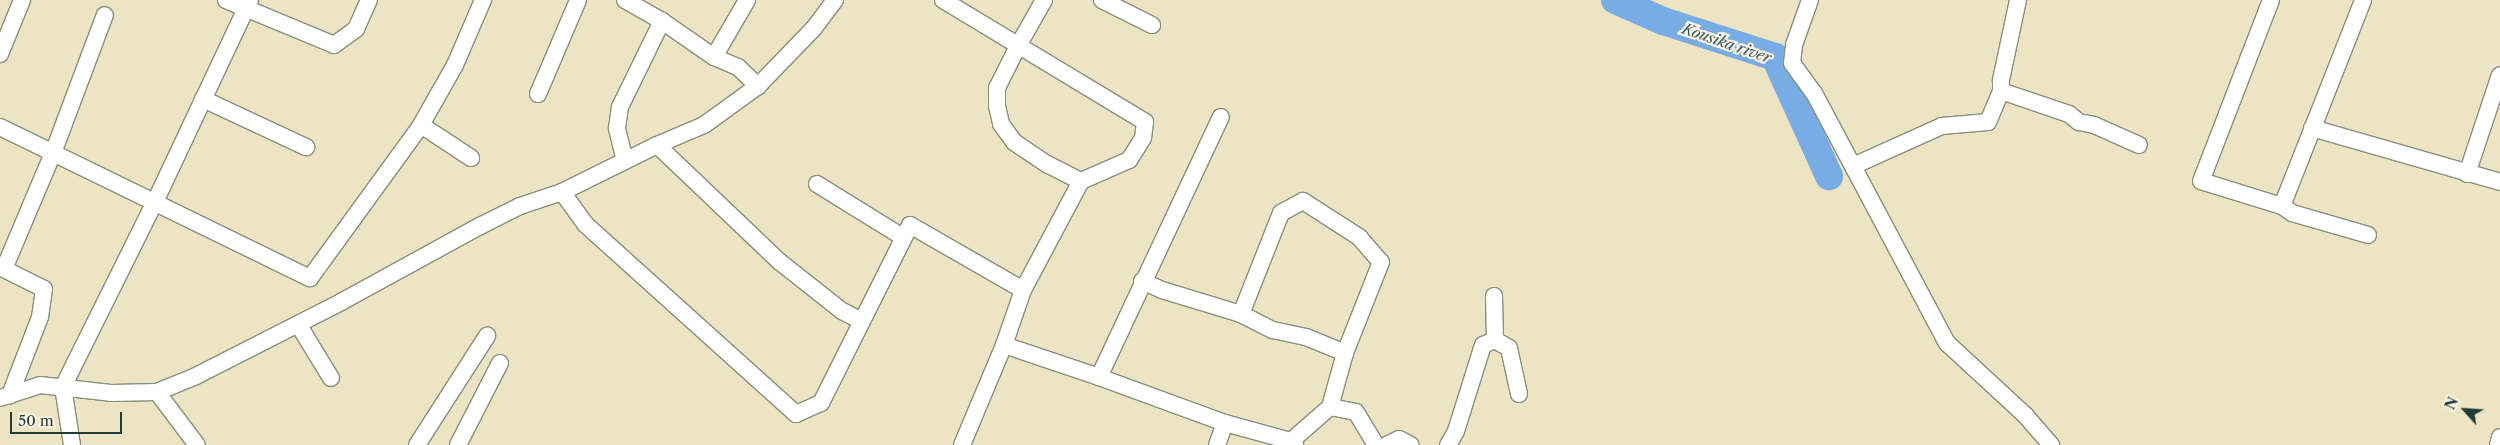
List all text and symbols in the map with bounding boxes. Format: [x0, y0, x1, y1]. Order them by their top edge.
water label: Kousika river [1680, 19, 1774, 67]
north arrow [2440, 385, 2490, 435]
text: N [2441, 394, 2462, 413]
scale bar [12, 402, 125, 434]
text: 50 m [18, 411, 54, 430]

